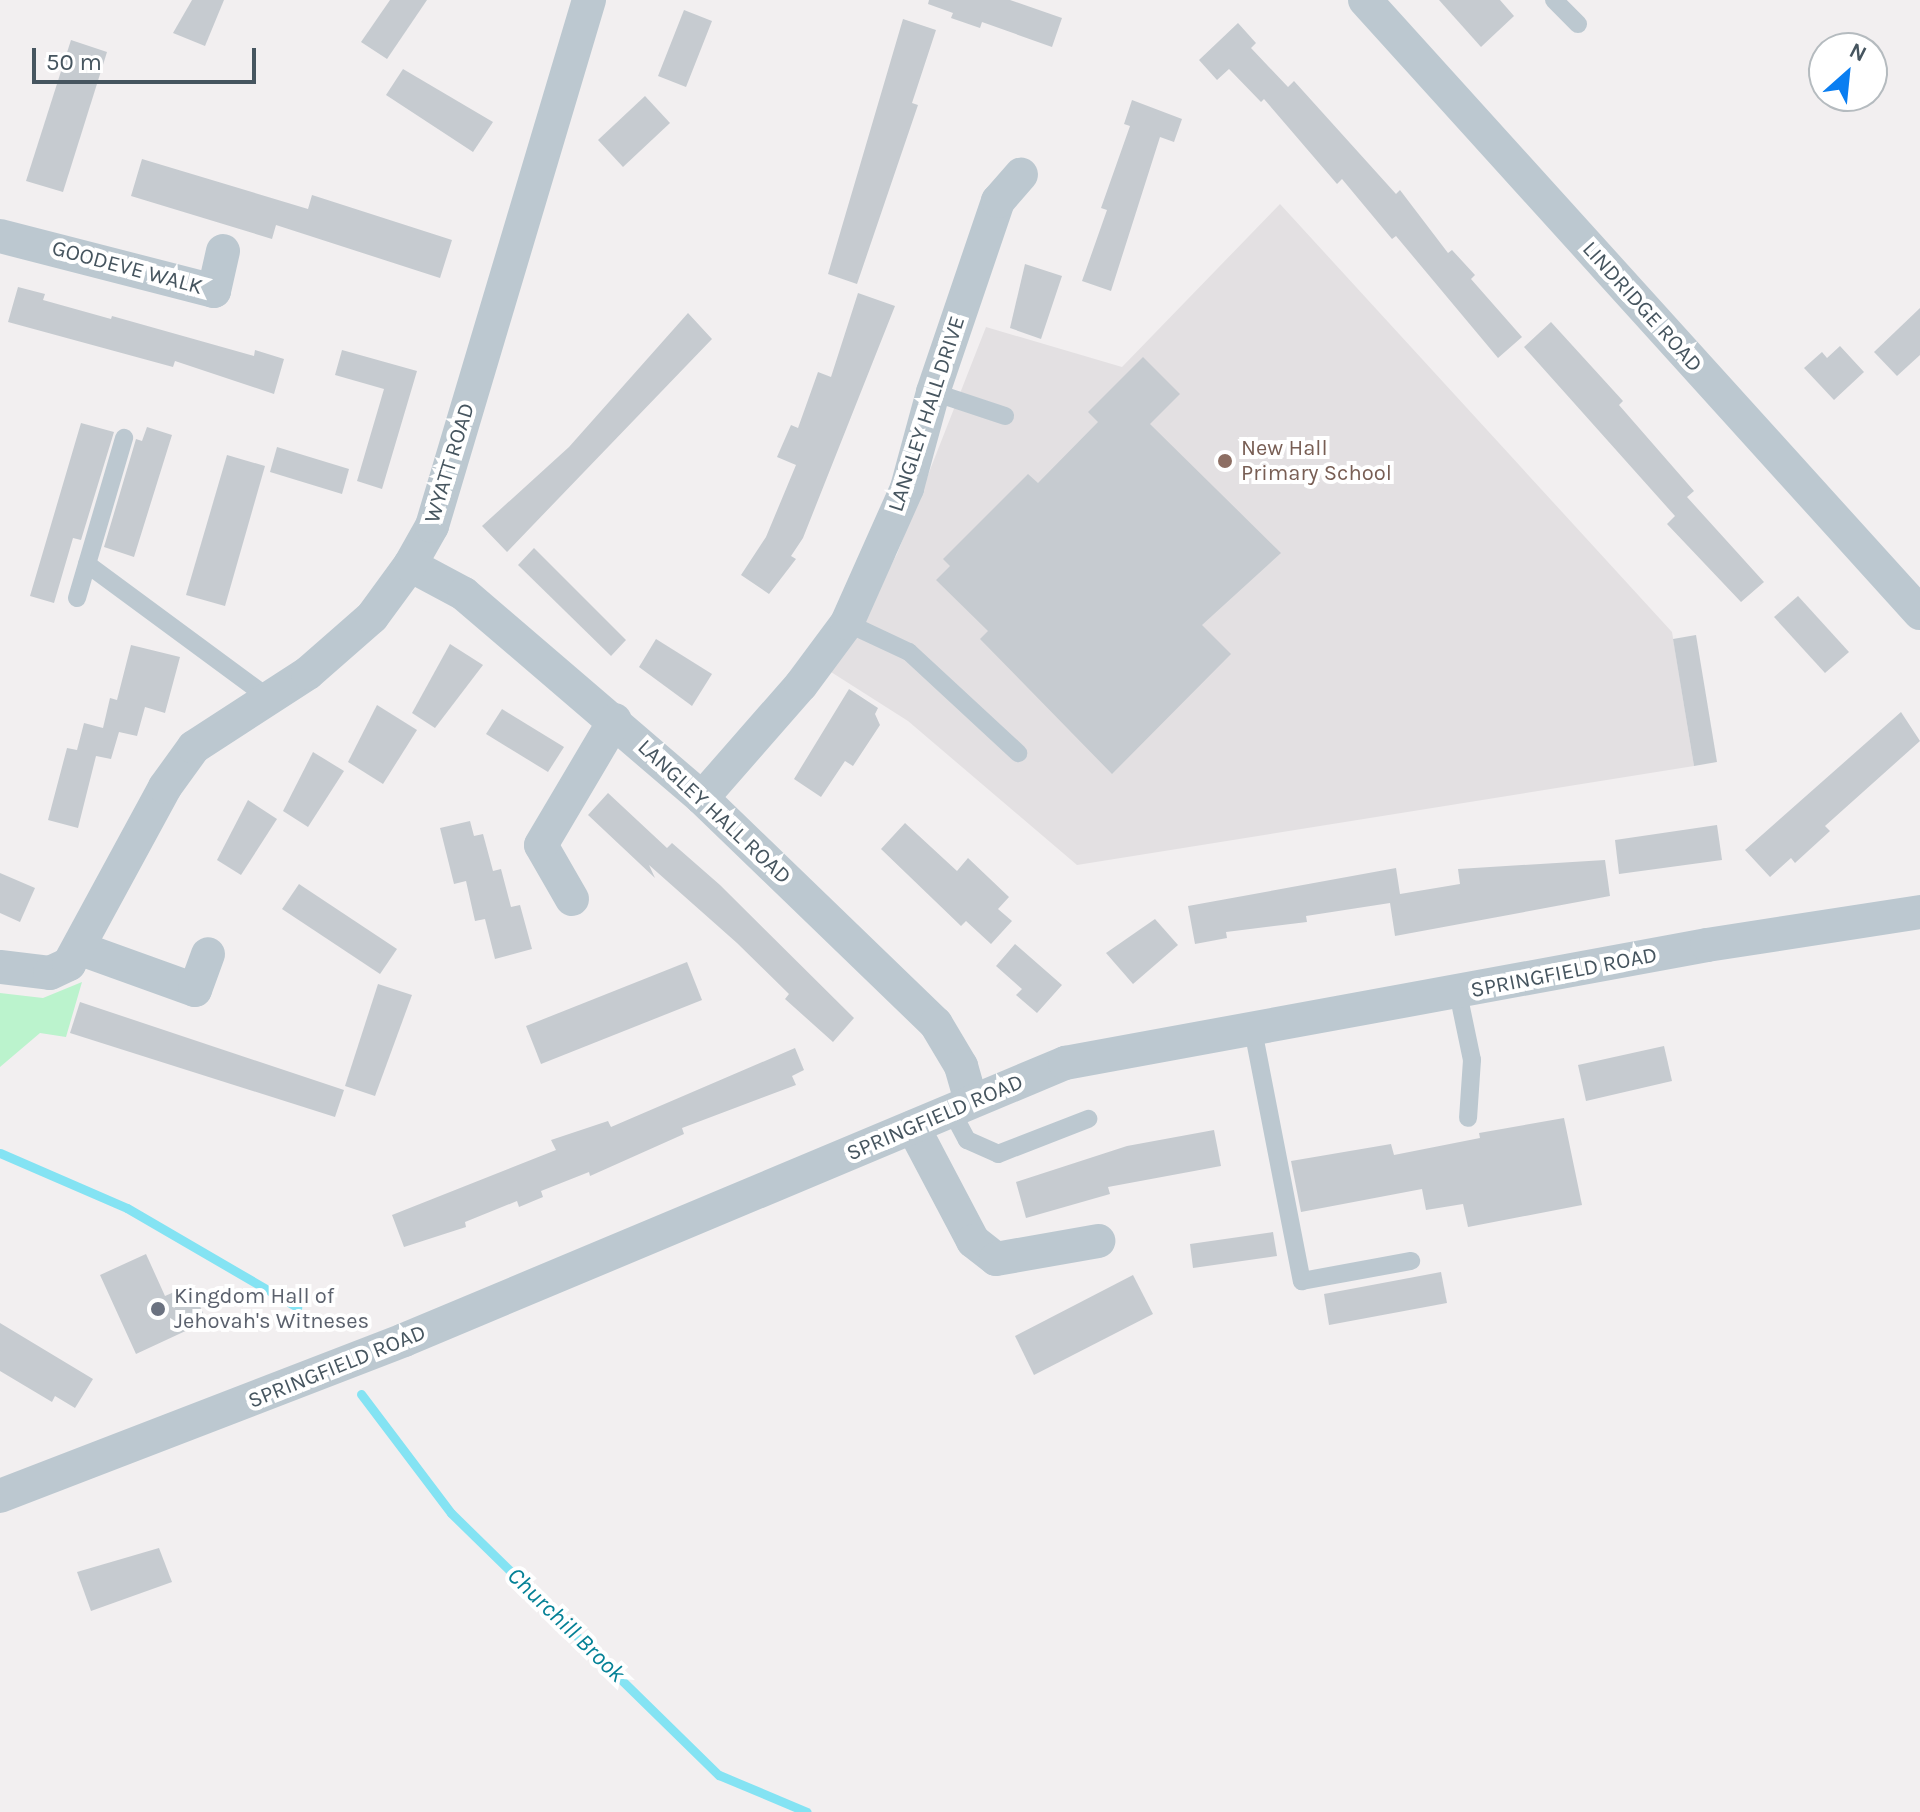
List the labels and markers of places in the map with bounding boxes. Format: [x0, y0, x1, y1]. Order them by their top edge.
place label: New Hall Primary School [1241, 435, 1392, 486]
marker: New Hall Primary School [1216, 452, 1234, 470]
place label: Kingdom Hall of Jehovah's Witneses [174, 1283, 369, 1334]
marker: Kingdom Hall of Jehovah's Witneses [149, 1300, 167, 1318]

